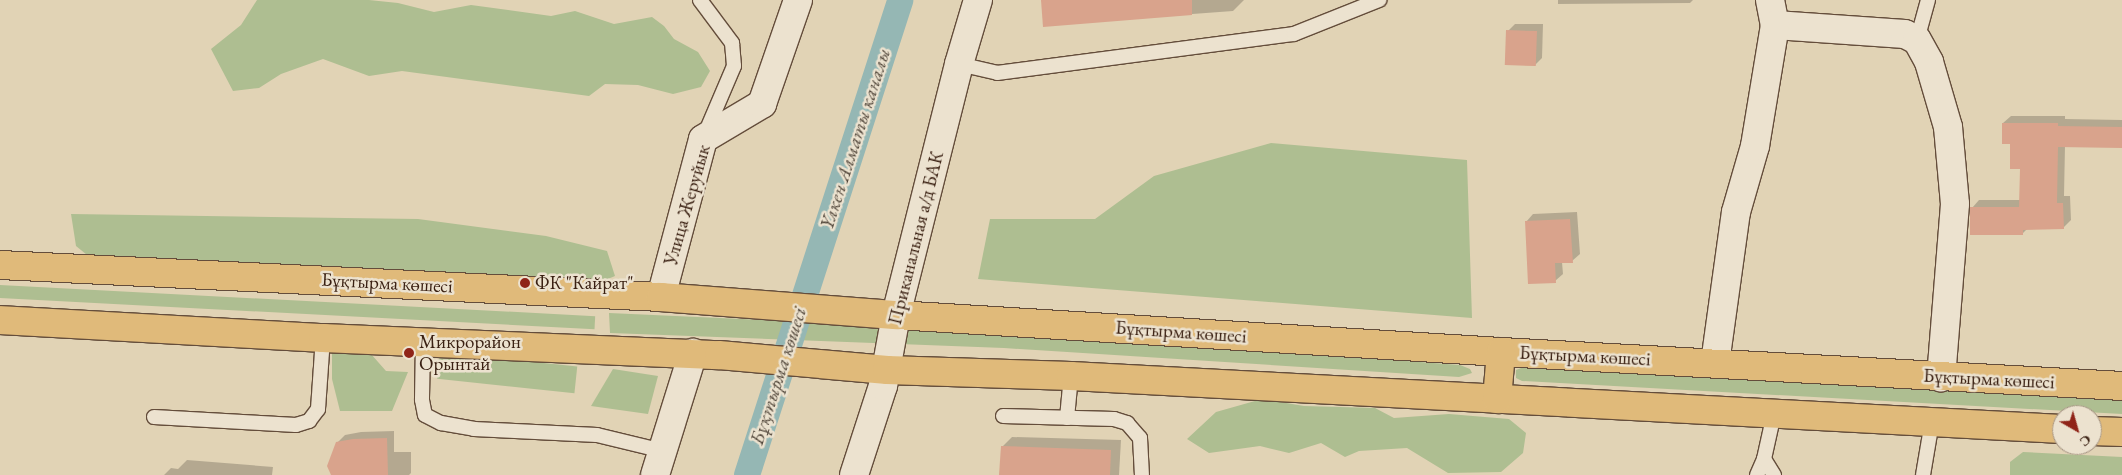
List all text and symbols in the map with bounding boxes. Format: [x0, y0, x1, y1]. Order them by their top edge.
water label: Үлкен Алматы каналы [814, 45, 896, 233]
street label: Улица Жеруйык [659, 142, 715, 268]
street label: Приканальная а/д БАК [883, 149, 949, 327]
street label: Бұқтырма көшесі [321, 268, 453, 298]
place label: ФК "Кайрат" [535, 272, 633, 294]
marker: ФК "Кайрат" [519, 277, 531, 289]
water label: Бұқтырма көшесі [744, 304, 812, 448]
street label: Бұқтырма көшесі [1114, 316, 1248, 348]
place label: Микрорайон Орынтай [419, 331, 521, 375]
street label: Бұқтырма көшесі [1519, 341, 1651, 371]
marker: Микрорайон Орынтай [403, 347, 415, 359]
street label: Бұқтырма көшесі [1923, 364, 2055, 394]
north arrow [2052, 405, 2102, 455]
text: С [2076, 431, 2095, 451]

